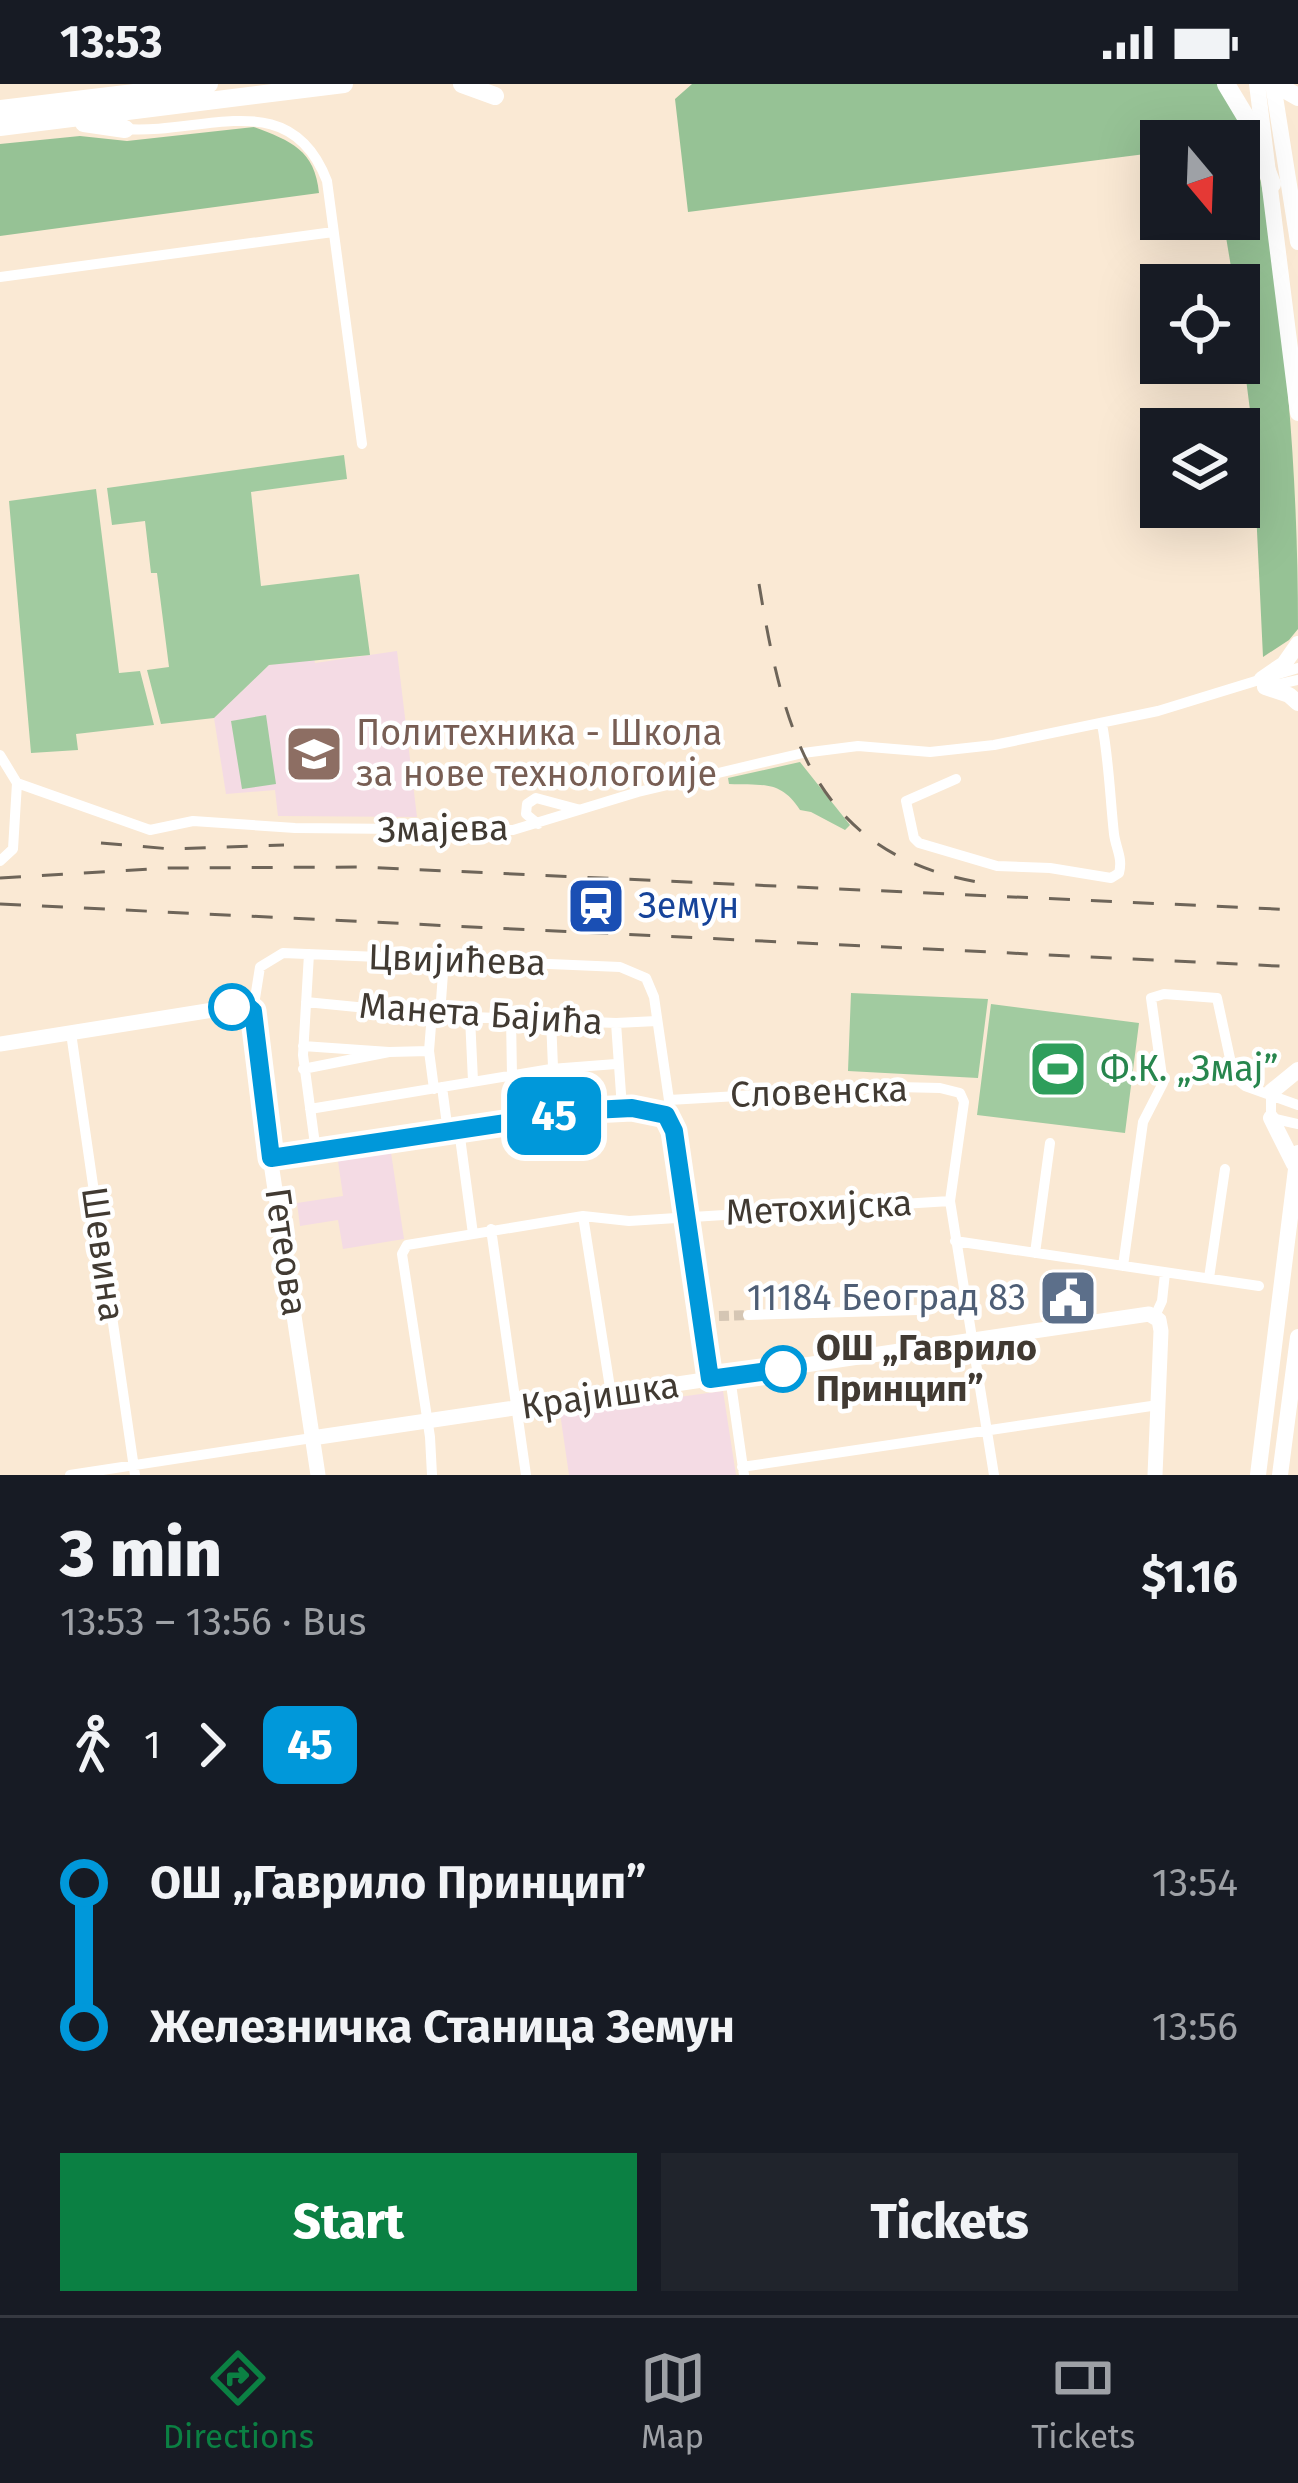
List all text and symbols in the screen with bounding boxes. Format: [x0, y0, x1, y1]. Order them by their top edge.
text: 13:53 [60, 15, 163, 69]
north arrow [1140, 120, 1260, 240]
map controls [1140, 120, 1260, 528]
button: locate [1140, 264, 1260, 384]
button: layers [1140, 408, 1260, 528]
place label: Политехника - Школа за нове технологоије [356, 711, 722, 796]
school or university icon: Политехника - Школа за нове технологоије [283, 723, 345, 785]
street label: Змајева [377, 806, 509, 852]
station icon: Земун [565, 875, 627, 937]
place label: Земун [638, 884, 739, 928]
street label: Цвијићева [367, 935, 547, 985]
street label: Манета Бајића [358, 984, 604, 1044]
unlabelled marker [210, 985, 254, 1029]
sports icon: Ф.К. „Змај” [1027, 1038, 1089, 1100]
place label: Ф.К. „Змај” [1100, 1047, 1278, 1091]
street label: Словенска [729, 1067, 909, 1117]
line badge: 45 [500, 1077, 608, 1155]
text: 45 [531, 1091, 577, 1141]
street label: Метохијска [725, 1181, 913, 1235]
street label: Шевина [72, 1184, 134, 1324]
street label: Гетеова [255, 1185, 317, 1319]
public building icon: 11184 Београд 83 [1037, 1267, 1099, 1329]
place label: 11184 Београд 83 [747, 1276, 1026, 1320]
place label: ОШ „Гаврило Принцип” [816, 1326, 1037, 1411]
marker: ОШ „Гаврило Принцип” [761, 1347, 805, 1391]
street label: Крајишка [518, 1363, 682, 1429]
text: 3 min [60, 1514, 222, 1593]
text: $1.16 [1141, 1550, 1238, 1604]
text: 13:53 – 13:56 · Bus [60, 1599, 366, 1645]
icon: walk [60, 1712, 126, 1778]
icon: forward [179, 1712, 245, 1778]
text: 45 [287, 1720, 333, 1770]
text: 1 [144, 1722, 161, 1768]
text: ОШ „Гаврило Принцип” [150, 1856, 647, 1910]
text: 13:54 [1152, 1860, 1238, 1906]
text: Железничка Станица Земун [150, 2000, 735, 2054]
text: 13:56 [1152, 2004, 1238, 2050]
button: Start [60, 2153, 637, 2291]
button: Tickets [661, 2153, 1238, 2291]
tab: Directions [163, 2345, 314, 2457]
tab: Map [640, 2345, 706, 2457]
tab: Tickets [1031, 2345, 1135, 2457]

